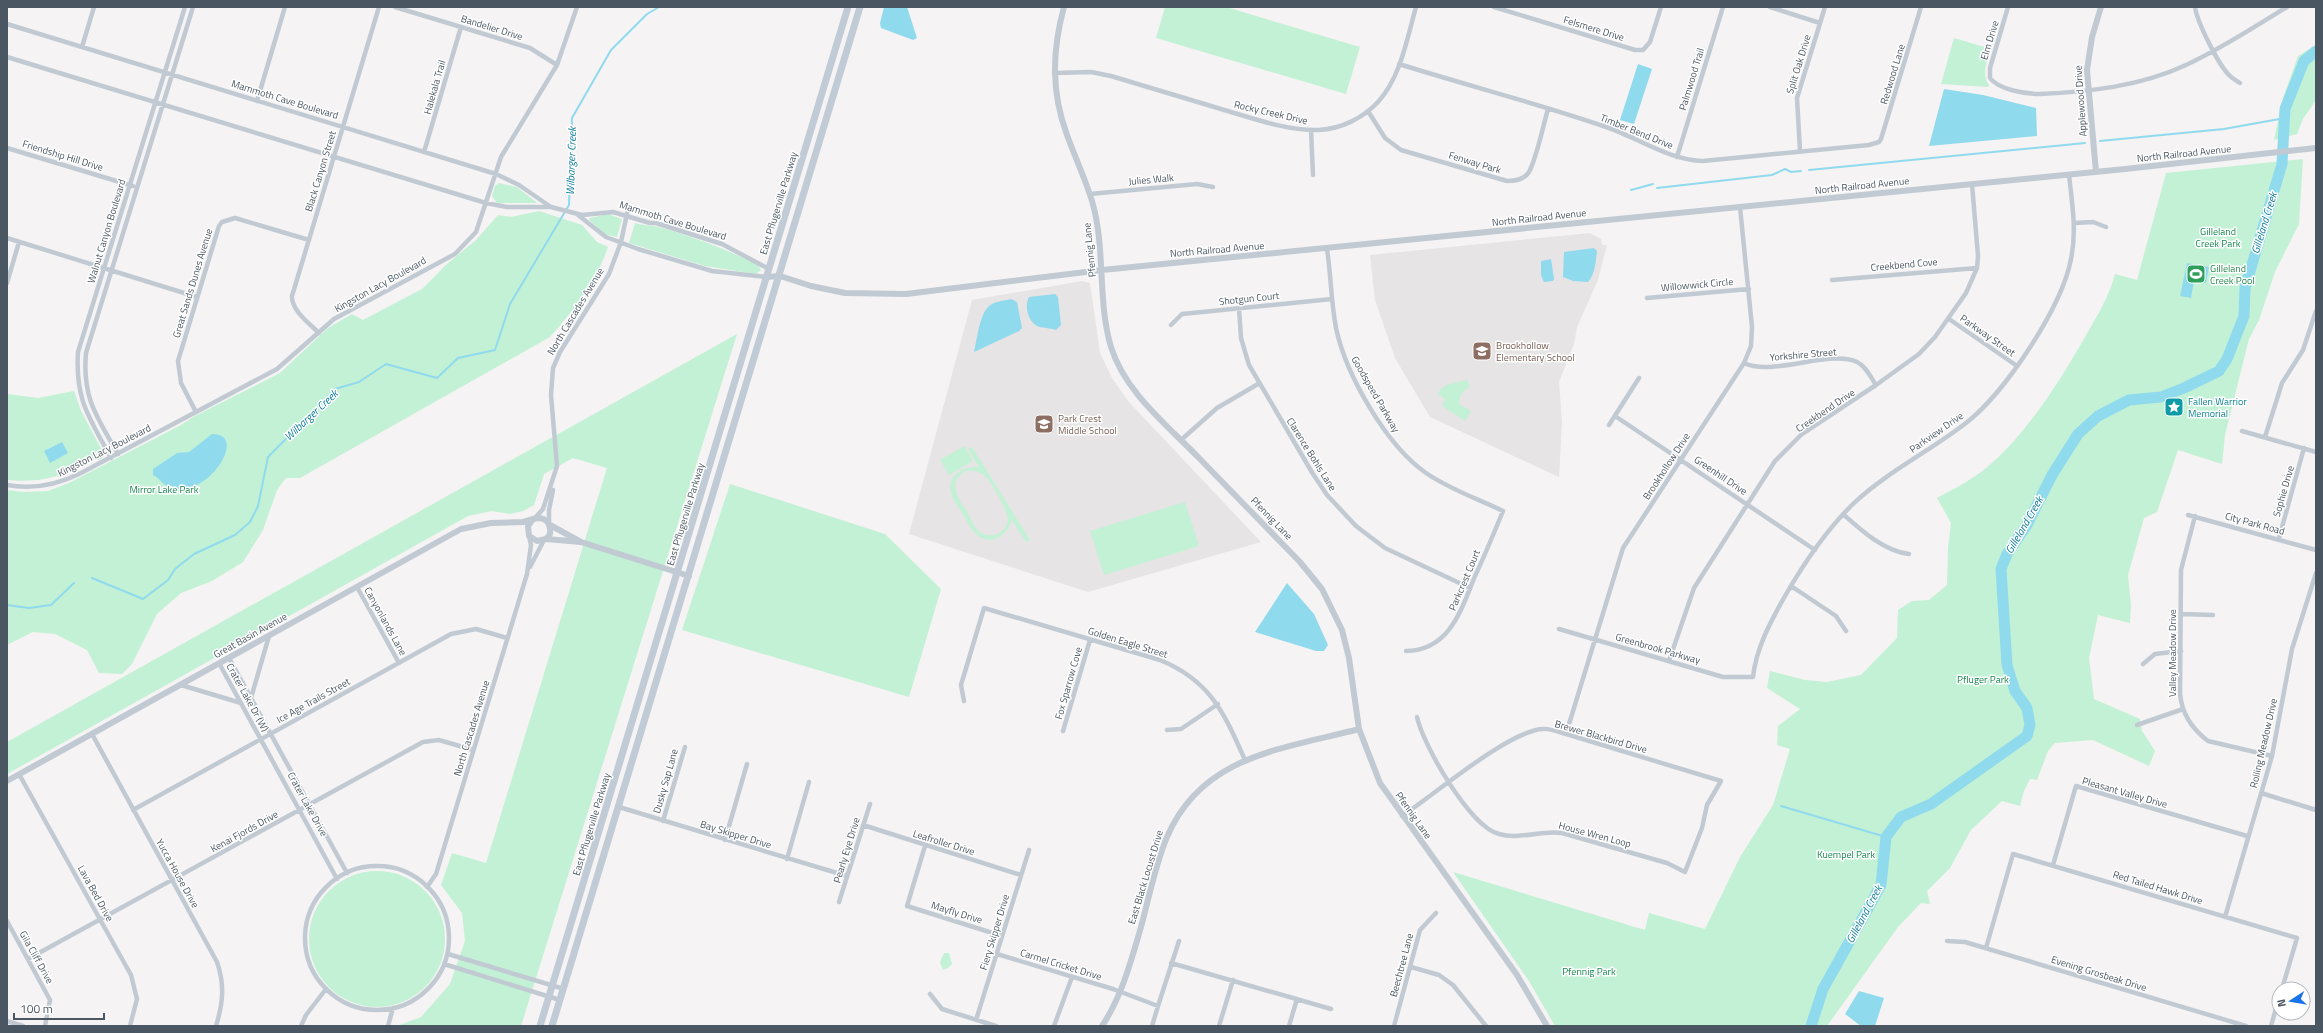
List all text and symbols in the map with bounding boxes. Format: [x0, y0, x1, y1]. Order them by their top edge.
street label: Bandelier Drive [459, 11, 525, 44]
street label: Felsmere Drive [1562, 12, 1626, 45]
street label: Elm Drive [1976, 19, 2003, 62]
street label: Split Oak Drive [1782, 33, 1815, 96]
street label: Redwood Lane [1876, 42, 1909, 106]
street label: Palmwood Trail [1675, 46, 1708, 112]
street label: Halekala Trail [420, 58, 449, 116]
street label: Applewood Drive [2071, 65, 2090, 137]
street label: Mammoth Cave Boulevard [229, 76, 340, 123]
street label: Rocky Creek Drive [1233, 97, 1309, 128]
street label: Timber Bend Drive [1598, 110, 1676, 153]
water label: Wilbarger Creek [562, 126, 580, 195]
street label: Black Canyon Street [301, 128, 340, 213]
street label: Friendship Hill Drive [21, 136, 105, 175]
street label: North Railroad Avenue [2136, 141, 2232, 166]
street label: Fenway Park [1447, 147, 1503, 178]
street label: East Pflugerville Parkway [756, 150, 801, 256]
street label: Julies Walk [1128, 170, 1175, 189]
street label: North Railroad Avenue [1814, 173, 1910, 198]
street label: Walnut Canyon Boulevard [83, 177, 129, 285]
water label: Gilleland Creek [2247, 189, 2281, 256]
street label: Mammoth Cave Boulevard [617, 197, 728, 244]
street label: North Railroad Avenue [1491, 205, 1587, 230]
street label: Pfennig Lane [1079, 222, 1100, 278]
park label: Gilleland Creek Park [2196, 224, 2241, 251]
street label: Great Sands Dunes Avenue [169, 227, 216, 340]
street label: North Railroad Avenue [1169, 238, 1265, 261]
street label: Kingston Lacy Boulevard [332, 253, 429, 316]
street label: Creekbend Cove [1870, 254, 1938, 275]
place label: Gilleland Creek Pool [2210, 261, 2255, 288]
sports icon: Gilleland Creek Pool [2185, 263, 2207, 285]
street label: North Cascades Avenue [543, 265, 607, 358]
street label: Willowwick Circle [1660, 274, 1734, 295]
street label: Shotgun Court [1218, 288, 1280, 309]
street label: Parkway Street [1957, 311, 2019, 360]
place label: Brookhollow Elementary School [1496, 338, 1575, 365]
school or university icon: Brookhollow Elementary School [1471, 340, 1493, 362]
street label: Yorkshire Street [1769, 344, 1837, 365]
street label: Goodspeed Parkway [1348, 353, 1404, 435]
water label: Wilbarger Creek [281, 385, 342, 444]
street label: Creekbend Drive [1793, 385, 1858, 436]
place label: Fallen Warrior Memorial [2188, 394, 2247, 421]
place icon: Fallen Warrior Memorial [2163, 396, 2185, 418]
street label: Parkview Drive [1906, 408, 1966, 457]
place label: Park Crest Middle School [1058, 411, 1117, 438]
school or university icon: Park Crest Middle School [1033, 413, 1055, 435]
street label: Clarence Bohls Lane [1283, 415, 1340, 494]
street label: Kingston Lacy Boulevard [55, 420, 154, 481]
street label: Brookhollow Drive [1639, 430, 1694, 503]
street label: Greenhill Drive [1691, 452, 1750, 499]
street label: East Pflugerville Parkway [663, 461, 708, 567]
street label: Sophie Drive [2269, 464, 2298, 519]
park label: Mirror Lake Park [129, 482, 199, 497]
street label: Pfennig Lane [1247, 493, 1296, 543]
water label: Gilleland Creek [2001, 493, 2047, 557]
street label: City Park Road [2223, 508, 2286, 539]
street label: Parkcrest Court [1445, 547, 1484, 613]
street label: Canyonlands Lane [361, 584, 411, 658]
street label: Great Basin Avenue [211, 609, 290, 662]
street label: Valley Meadow Drive [2165, 609, 2180, 697]
street label: Golden Eagle Street [1086, 623, 1170, 662]
street label: Greenbrook Parkway [1614, 629, 1702, 668]
street label: Fox Sparrow Cove [1051, 645, 1086, 721]
street label: Crater Lake Dr (W) [223, 660, 273, 734]
park label: Pfluger Park [1957, 672, 2009, 687]
street label: Ice Age Trails Street [274, 674, 353, 727]
street label: North Cascades Avenue [450, 678, 493, 778]
street label: Rolling Meadow Drive [2246, 697, 2281, 789]
street label: Brewer Blackbird Drive [1553, 716, 1649, 757]
street label: Dusky Sap Lane [649, 747, 682, 815]
street label: Crater Lake Drive [284, 769, 331, 839]
street label: East Pflugerville Parkway [569, 771, 614, 877]
street label: Pleasant Valley Drive [2080, 773, 2169, 812]
street label: Pfennig Lane [1392, 789, 1435, 842]
street label: Kenai Fjords Drive [208, 807, 281, 856]
street label: Pearly Eye Drive [829, 815, 864, 885]
street label: Bay Skipper Drive [698, 817, 773, 852]
street label: House Wren Loop [1557, 818, 1633, 851]
street label: Leafroller Drive [911, 826, 977, 859]
street label: East Black Locust Drive [1124, 828, 1167, 926]
street label: Yucca House Drive [152, 836, 203, 911]
park label: Kuempel Park [1817, 847, 1875, 862]
street label: Lava Bed Drive [74, 862, 117, 924]
street label: Red Tailed Hawk Drive [2111, 867, 2205, 908]
water label: Gilleland Creek [1842, 881, 1887, 946]
street label: Fiery Skipper Drive [976, 892, 1013, 972]
street label: Mayfly Drive [929, 898, 984, 927]
street label: Gila Cliff Drive [16, 928, 57, 986]
street label: Beechtree Lane [1386, 932, 1417, 999]
street label: Carmel Cricket Drive [1018, 945, 1103, 984]
street label: Evening Grosbeak Drive [2049, 952, 2148, 995]
park label: Pfennig Park [1562, 964, 1616, 979]
north arrow [2271, 981, 2311, 1021]
scale bar [14, 995, 104, 1021]
text: N [2273, 998, 2290, 1008]
text: 100 m [20, 999, 53, 1018]

